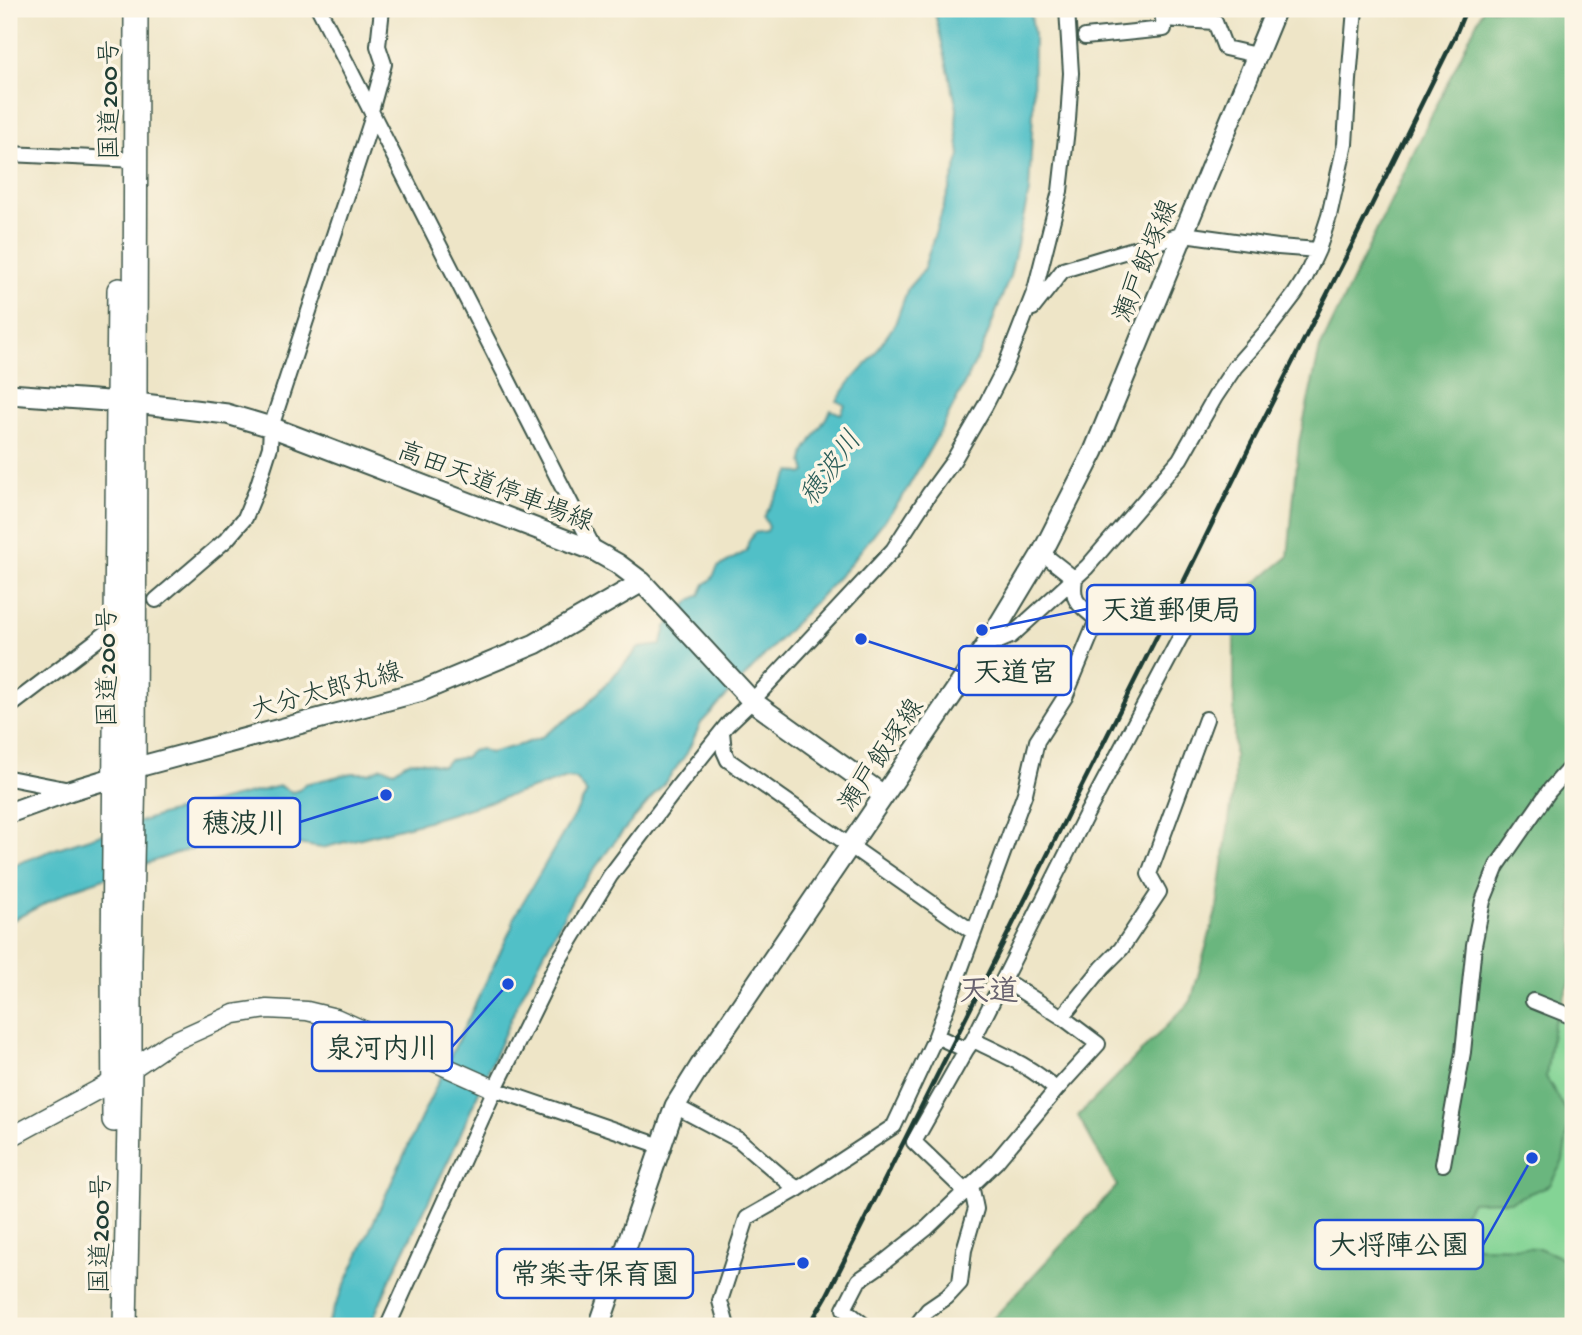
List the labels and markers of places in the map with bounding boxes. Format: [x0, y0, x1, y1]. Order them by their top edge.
callout: 天道郵便局 [1087, 585, 1255, 634]
callout: 天道宮 [959, 646, 1071, 695]
callout: 穂波川 [188, 798, 300, 847]
callout: 泉河内川 [312, 1022, 452, 1071]
callout: 大将陣公園 [1315, 1220, 1483, 1269]
callout: 常楽寺保育園 [497, 1249, 693, 1298]

